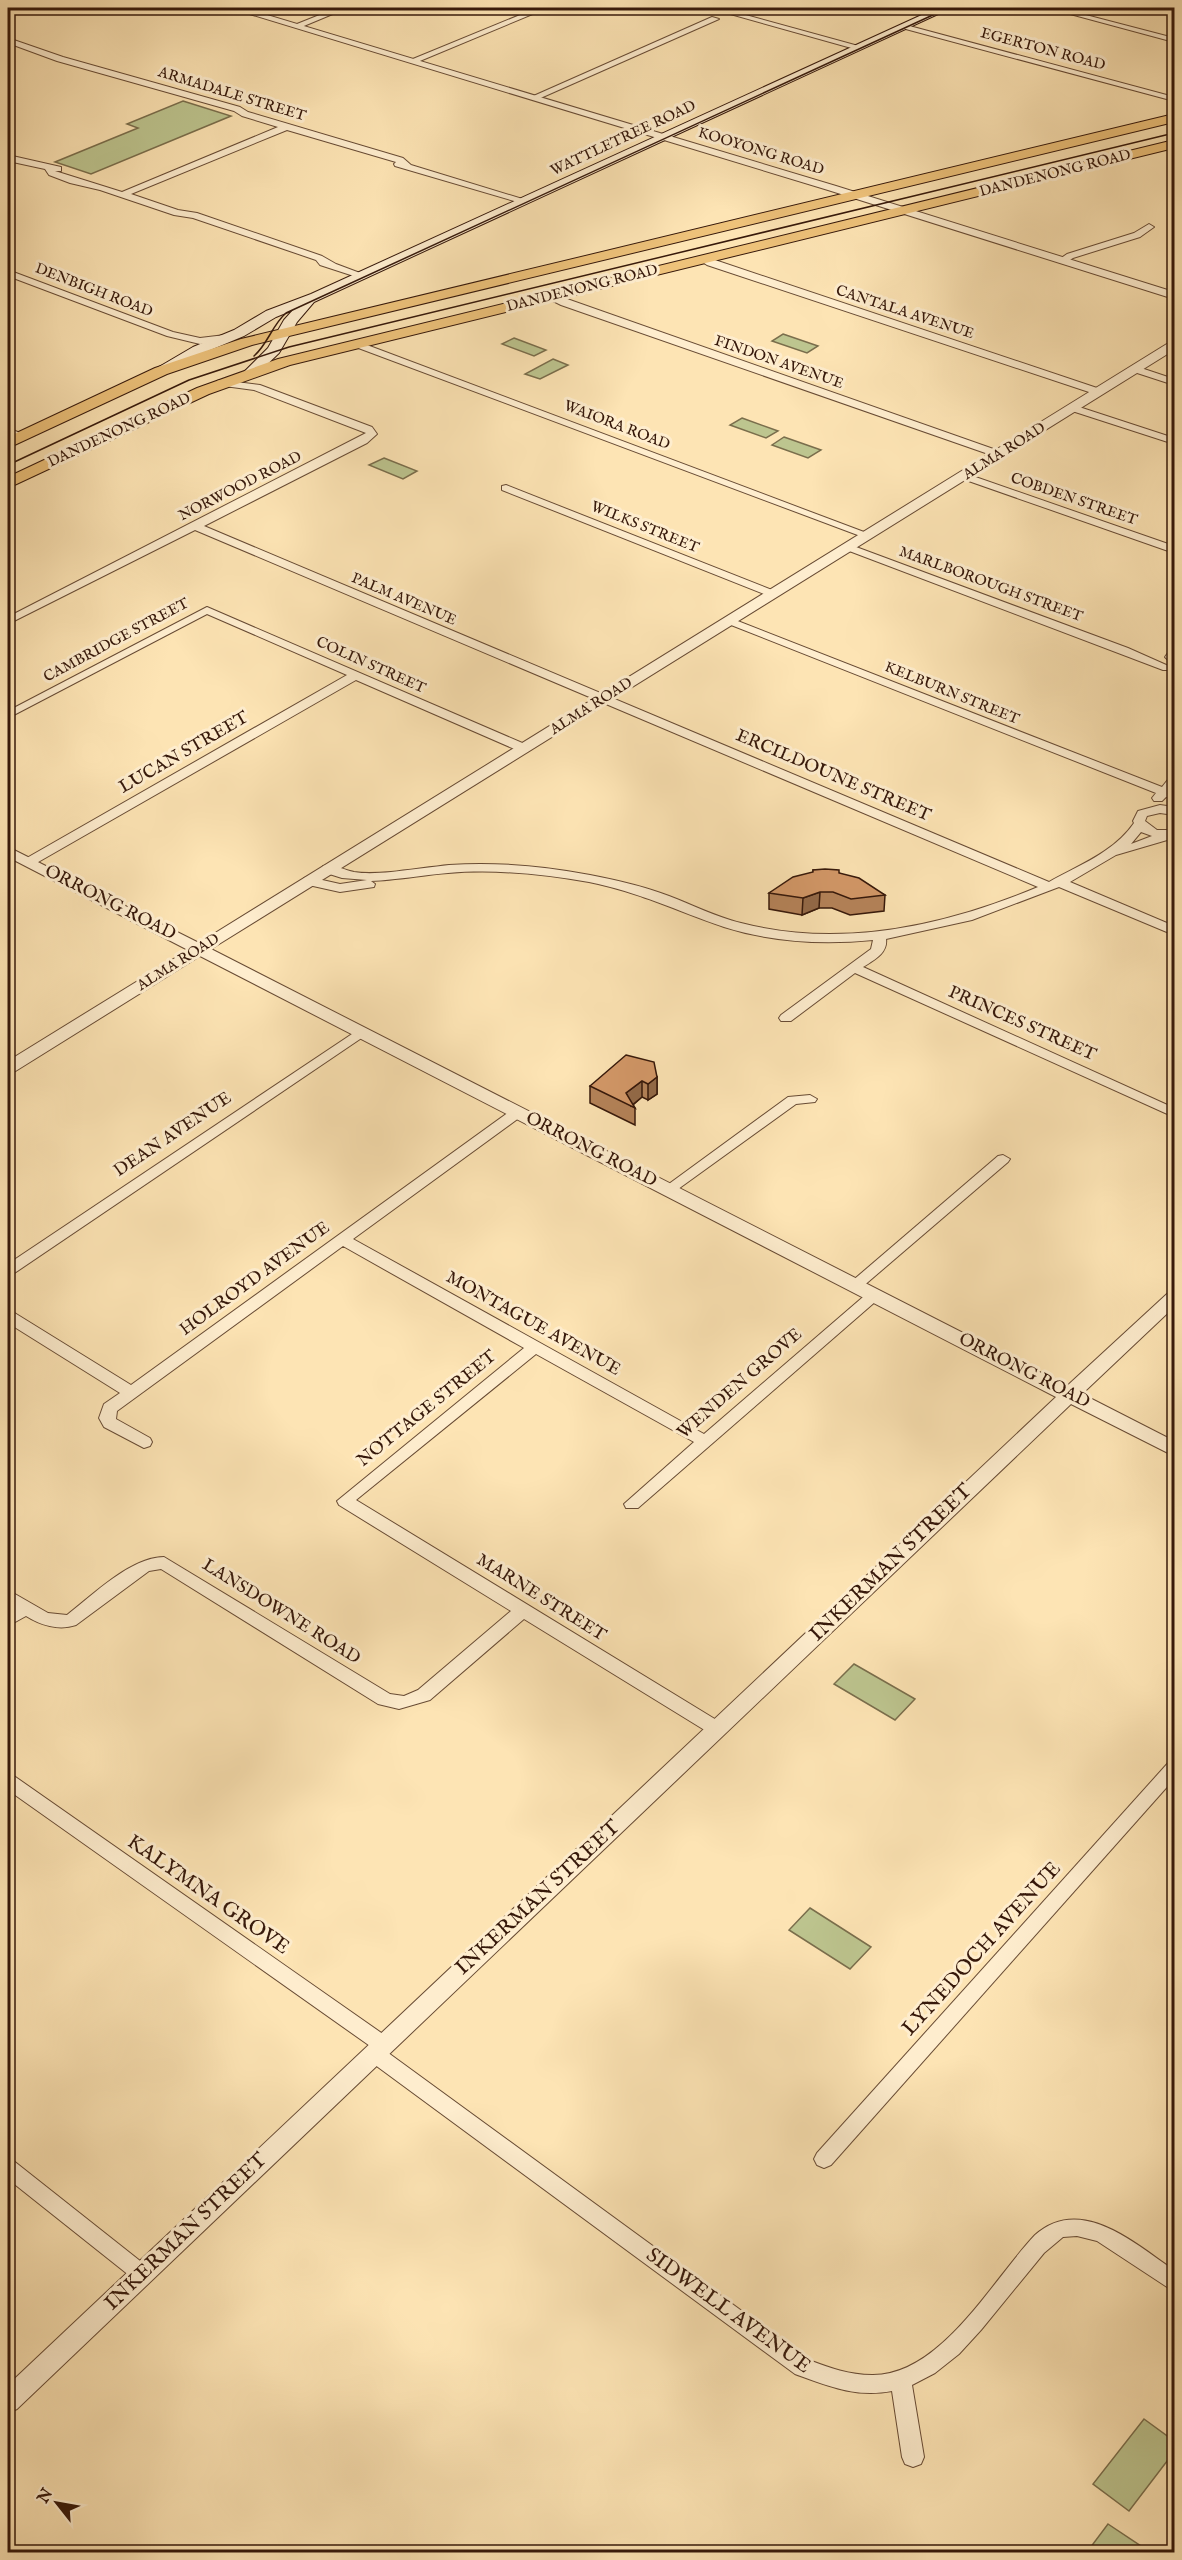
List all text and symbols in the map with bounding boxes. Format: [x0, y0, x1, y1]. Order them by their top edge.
street label: EGERTON ROAD [978, 23, 1108, 75]
street label: ARMADALE STREET [155, 62, 308, 126]
street label: WATTLETREE ROAD [547, 96, 699, 180]
street label: KOOYONG ROAD [696, 123, 826, 179]
street label: DANDENONG ROAD [977, 145, 1133, 201]
street label: DENBIGH ROAD [32, 259, 156, 321]
street label: DANDENONG ROAD [504, 260, 660, 316]
street label: CANTALA AVENUE [833, 281, 977, 343]
street label: FINDON AVENUE [712, 331, 846, 393]
street label: DANDENONG ROAD [45, 389, 193, 471]
street label: WAIORA ROAD [561, 396, 673, 454]
street label: ALMA ROAD [958, 418, 1049, 484]
street label: NORWOOD ROAD [175, 447, 305, 525]
street label: COBDEN STREET [1008, 468, 1140, 530]
street label: WILKS STREET [588, 497, 702, 557]
street label: MARLBOROUGH STREET [897, 542, 1085, 626]
street label: PALM AVENUE [349, 568, 459, 630]
street label: CAMBRIDGE STREET [40, 594, 192, 686]
street label: COLIN STREET [313, 632, 429, 698]
street label: KELBURN STREET [882, 657, 1022, 729]
street label: ALMA ROAD [545, 673, 636, 739]
street label: LUCAN STREET [115, 707, 253, 799]
street label: ERCILDOUNE STREET [732, 724, 934, 828]
street label: ORRONG ROAD [40, 860, 180, 946]
street label: ALMA ROAD [132, 929, 223, 995]
street label: PRINCES STREET [944, 981, 1100, 1067]
street label: DEAN AVENUE [110, 1087, 236, 1183]
street label: ORRONG ROAD [521, 1107, 661, 1193]
street label: HOLROYD AVENUE [175, 1217, 335, 1341]
street label: MONTAGUE AVENUE [442, 1266, 624, 1382]
street label: WENDEN GROVE [673, 1324, 807, 1444]
street label: ORRONG ROAD [954, 1328, 1094, 1414]
street label: NOTTAGE STREET [353, 1346, 501, 1472]
street label: INKERMAN STREET [804, 1478, 979, 1648]
street label: MARNE STREET [472, 1549, 610, 1647]
street label: LANSDOWNE ROAD [198, 1554, 364, 1670]
street label: INKERMAN STREET [450, 1814, 627, 1981]
street label: KALYMNA GROVE [122, 1829, 294, 1961]
street label: LYNEDOCH AVENUE [896, 1856, 1068, 2042]
street label: INKERMAN STREET [99, 2147, 274, 2317]
street label: SIDWELL AVENUE [640, 2242, 816, 2380]
north arrow [27, 2473, 87, 2533]
text: N [33, 2485, 58, 2508]

